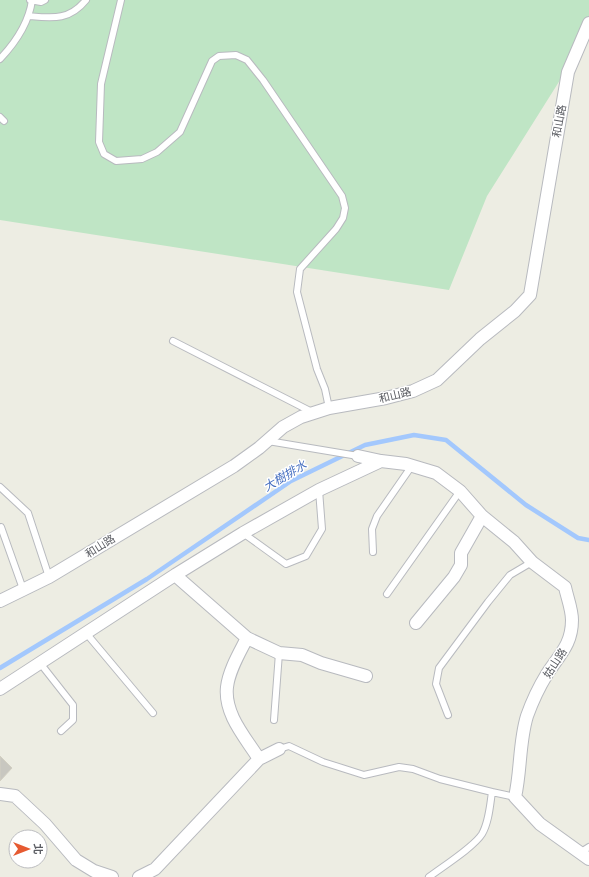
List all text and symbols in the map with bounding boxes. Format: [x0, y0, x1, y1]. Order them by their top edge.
street label: 和山路 [549, 104, 568, 138]
street label: 和山路 [377, 384, 412, 405]
water label: 大樹排水 [260, 456, 310, 494]
street label: 和山路 [82, 531, 117, 560]
street label: 姑山路 [540, 645, 569, 680]
north arrow [8, 829, 48, 869]
text: 北 [32, 844, 45, 855]

